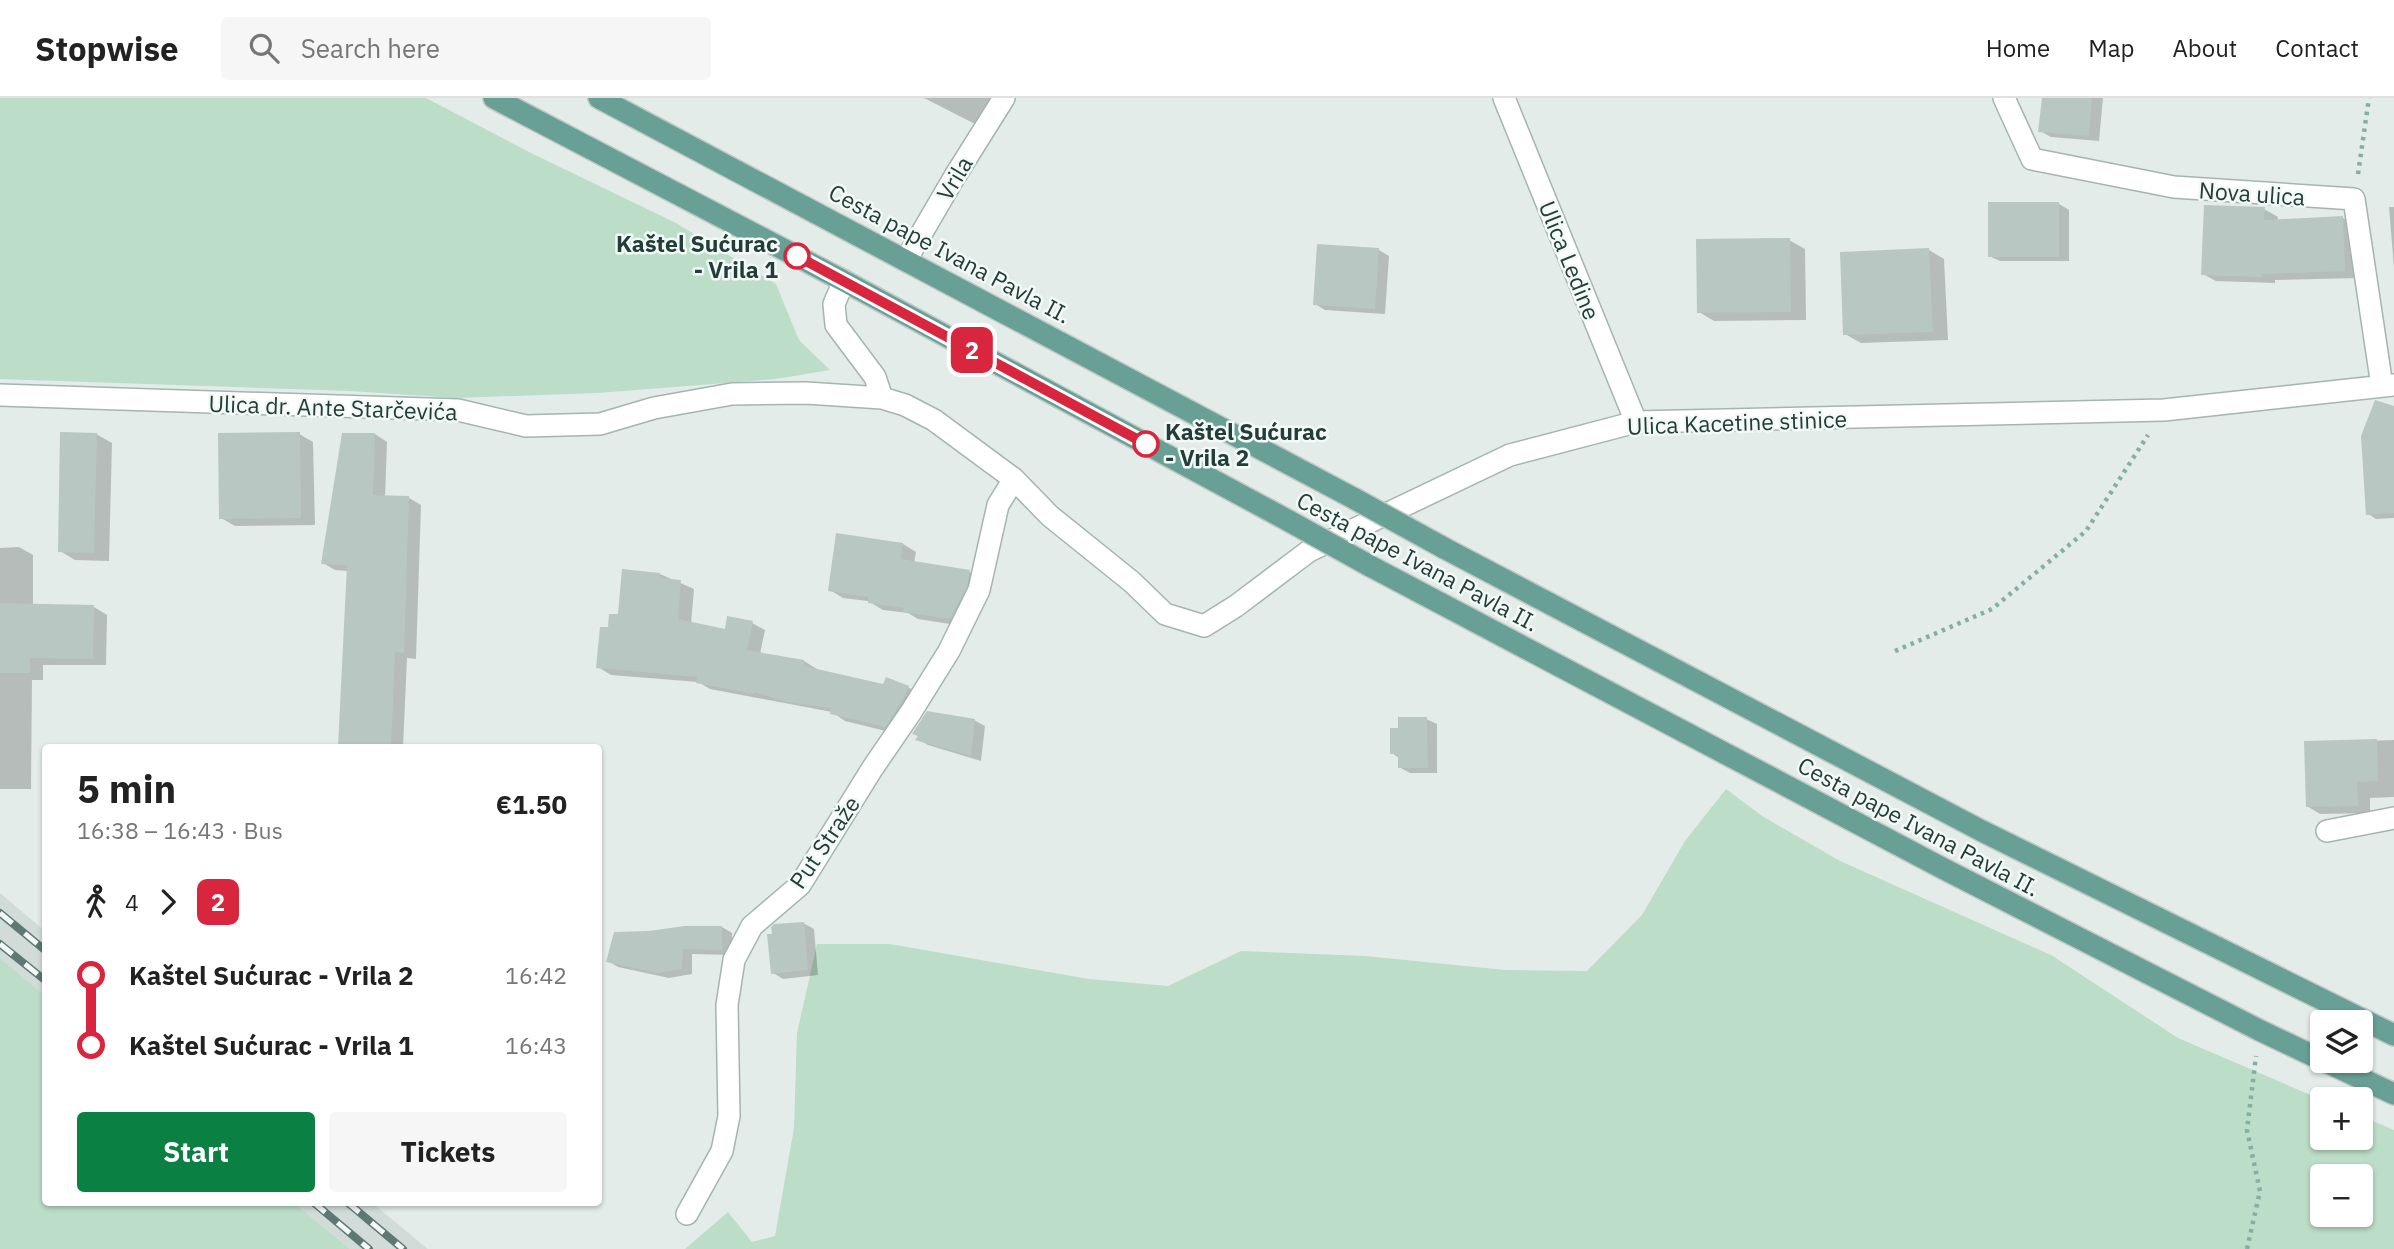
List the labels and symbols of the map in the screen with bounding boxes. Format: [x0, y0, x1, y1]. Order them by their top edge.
street label: Vrila [929, 150, 979, 206]
street label: Nova ulica [2198, 174, 2306, 212]
street label: Cesta pape Ivana Pavla II. [824, 176, 1076, 330]
street label: Ulica Ledine [1533, 196, 1607, 324]
place label: Kaštel Sućurac - Vrila 1 [616, 228, 778, 284]
marker: Kaštel Sućurac - Vrila 1 [784, 243, 810, 269]
line badge: 2 [949, 327, 995, 373]
street label: Ulica dr. Ante Starčevića [208, 388, 458, 426]
street label: Ulica Kacetine stinice [1626, 403, 1848, 441]
place label: Kaštel Sućurac - Vrila 2 [1165, 416, 1327, 472]
marker: Kaštel Sućurac - Vrila 2 [1133, 431, 1159, 457]
street label: Cesta pape Ivana Pavla II. [1292, 484, 1544, 638]
street label: Cesta pape Ivana Pavla II. [1793, 749, 2045, 903]
street label: Put Straže [782, 790, 866, 894]

